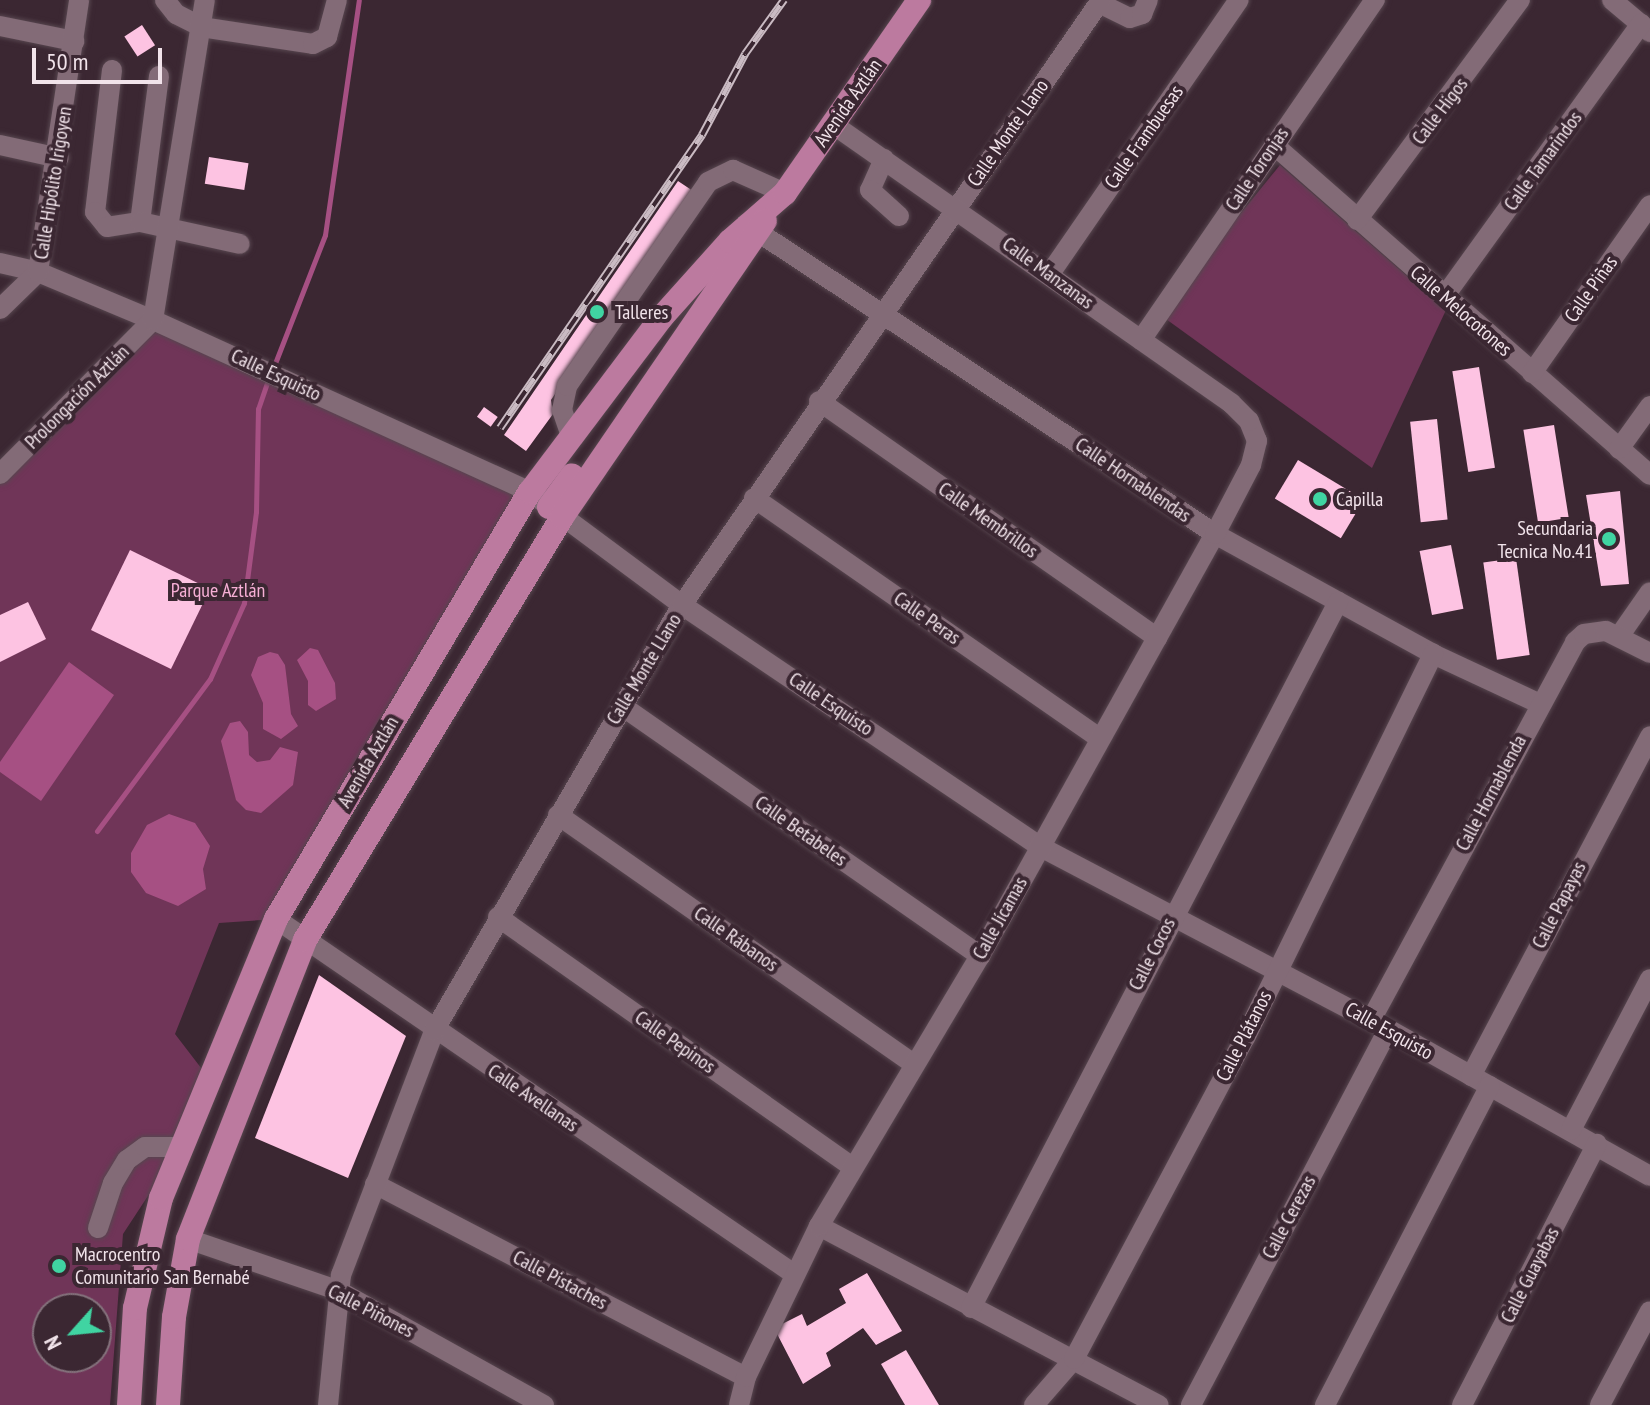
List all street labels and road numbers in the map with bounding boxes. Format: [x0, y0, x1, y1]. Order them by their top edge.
street label: Avenida Aztlán [809, 54, 887, 152]
street label: Calle Higos [1407, 73, 1473, 149]
street label: Calle Monte Llano [962, 75, 1054, 191]
street label: Calle Frambuesas [1100, 81, 1188, 193]
street label: Calle Hipólito Irigoyen [29, 105, 77, 261]
street label: Calle Tamarindos [1499, 106, 1587, 216]
street label: Calle Toronjas [1220, 122, 1294, 216]
street label: Calle Manzanas [998, 232, 1098, 314]
street label: Calle Piñas [1559, 251, 1623, 327]
street label: Calle Melocotones [1405, 261, 1517, 361]
street label: Prolongación Aztlán [20, 340, 134, 454]
street label: Calle Esquisto [227, 344, 325, 406]
street label: Calle Hornablendas [1071, 433, 1195, 527]
street label: Calle Membrillos [934, 477, 1042, 563]
street label: Calle Peras [889, 586, 965, 650]
street label: Calle Monte Llano [601, 609, 687, 729]
street label: Calle Esquisto [784, 667, 878, 741]
street label: Avenida Aztlán [332, 712, 404, 812]
street label: Calle Hornablenda [1451, 731, 1531, 855]
street label: Calle Betabeles [750, 791, 852, 871]
street label: Calle Papayas [1527, 858, 1591, 952]
street label: Calle Jícamas [967, 872, 1033, 964]
street label: Calle Rábanos [689, 901, 783, 977]
street label: Calle Cocos [1124, 914, 1180, 994]
street label: Calle Plátanos [1211, 987, 1277, 1085]
street label: Calle Esquisto [1341, 997, 1437, 1065]
street label: Calle Pepinos [630, 1006, 720, 1078]
street label: Calle Avellanas [483, 1059, 583, 1137]
street label: Calle Cerezas [1257, 1171, 1321, 1263]
street label: Calle Guayabas [1496, 1223, 1564, 1327]
street label: Calle Pistaches [509, 1245, 611, 1315]
street label: Calle Piñones [324, 1279, 418, 1343]

